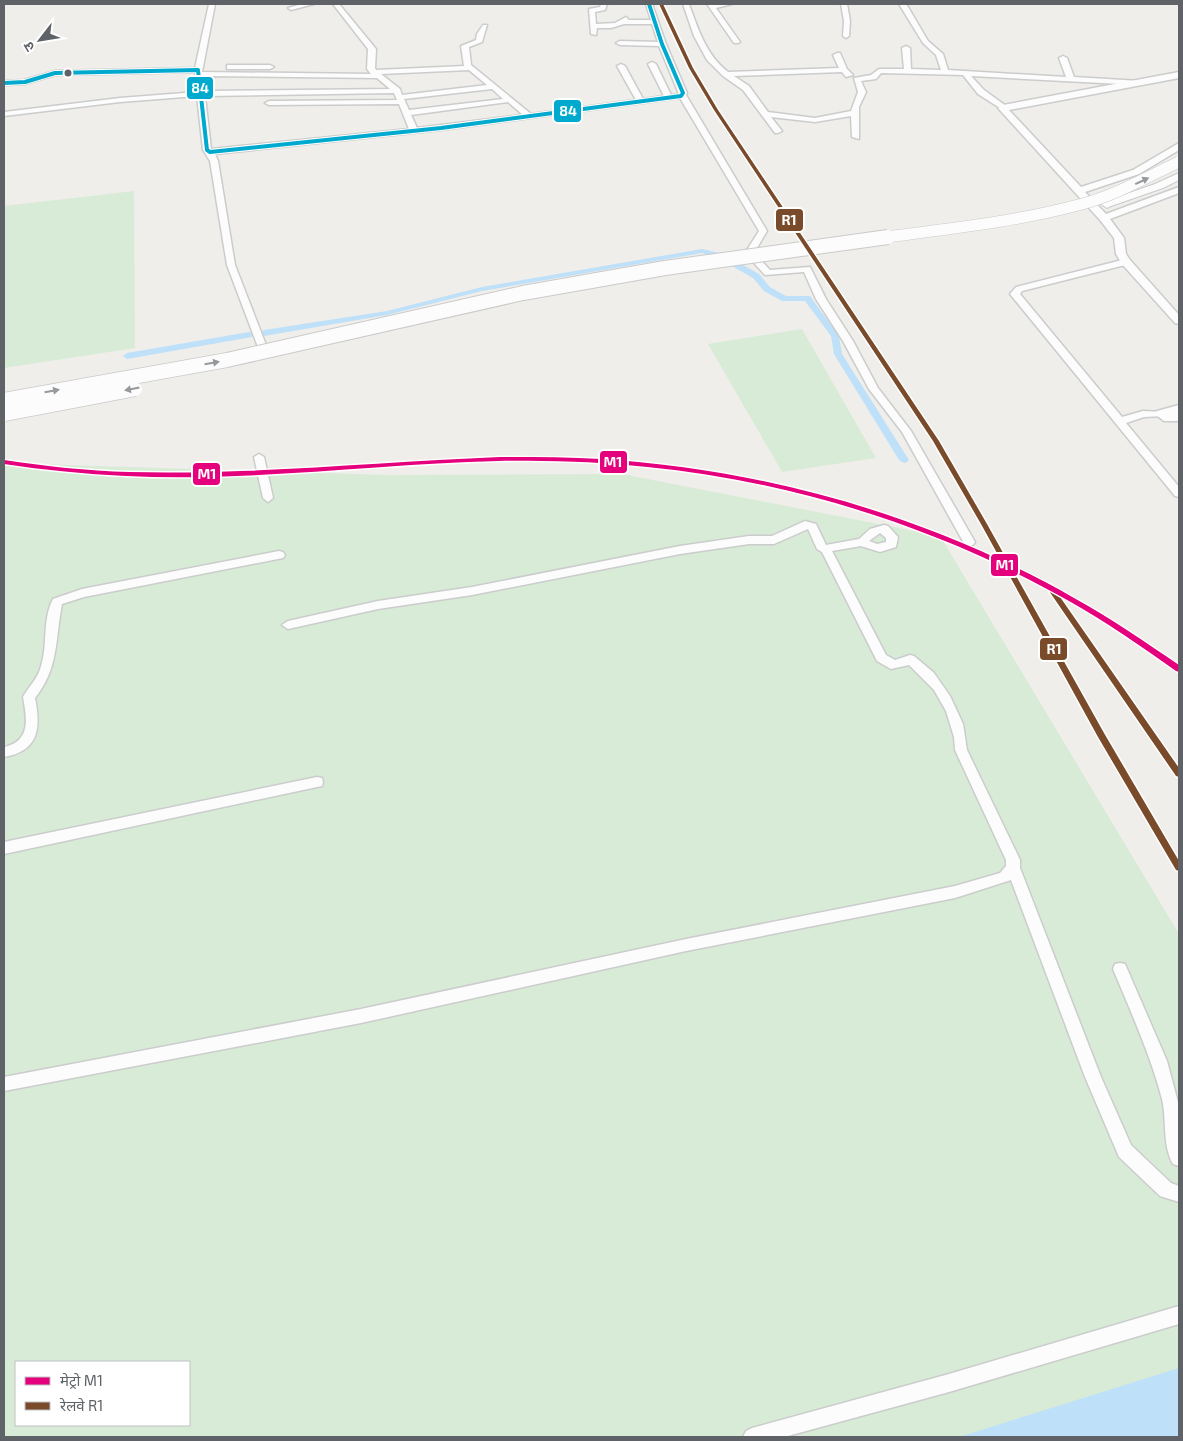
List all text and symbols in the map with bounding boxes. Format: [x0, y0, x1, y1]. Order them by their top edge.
north arrow [15, 15, 65, 65]
text: उ [19, 38, 38, 55]
unlabelled marker [63, 68, 73, 78]
line badge: 84 [186, 76, 214, 100]
text: 84 [191, 79, 209, 96]
line badge: 84 [553, 99, 582, 123]
text: 84 [559, 102, 577, 119]
one-way arrow [1135, 176, 1149, 184]
line badge: R1 [775, 208, 804, 232]
text: R1 [781, 211, 797, 228]
one-way arrow [204, 359, 220, 367]
one-way arrow [123, 386, 139, 394]
one-way arrow [44, 387, 60, 395]
line badge: M1 [599, 450, 628, 474]
text: M1 [604, 453, 622, 470]
line badge: M1 [192, 462, 221, 486]
text: M1 [198, 465, 216, 482]
line badge: M1 [990, 553, 1019, 577]
text: M1 [996, 556, 1014, 573]
line badge: R1 [1039, 637, 1068, 661]
text: R1 [1046, 640, 1062, 657]
legend [15, 1361, 190, 1426]
text: मेट्रो M1 [60, 1371, 103, 1390]
text: रेलवे R1 [59, 1396, 103, 1414]

